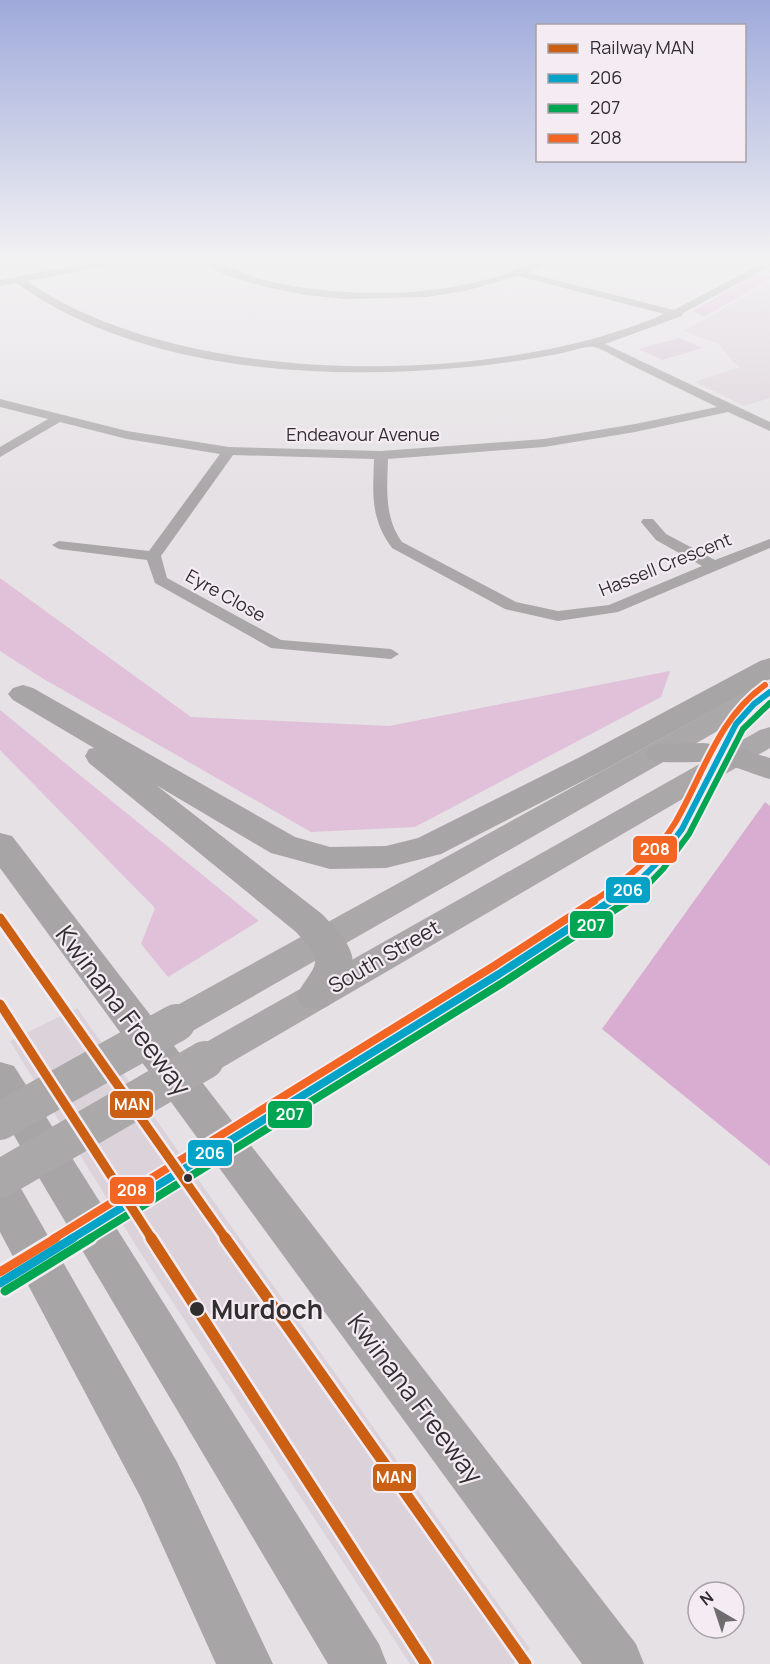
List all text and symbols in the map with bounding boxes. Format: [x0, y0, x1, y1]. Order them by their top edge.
legend [536, 24, 746, 162]
text: Railway MAN [590, 35, 694, 59]
text: 206 [590, 65, 622, 89]
text: 207 [590, 95, 620, 119]
text: 208 [590, 125, 622, 149]
street label: Endeavour Avenue [286, 422, 440, 446]
street label: Hassell Crescent [595, 527, 735, 601]
street label: Eyre Close [182, 563, 270, 627]
line badge: 208 [632, 835, 678, 864]
text: 208 [640, 838, 670, 860]
line badge: 206 [605, 876, 651, 904]
text: 206 [613, 879, 643, 901]
line badge: 207 [569, 910, 614, 939]
street label: South Street [323, 913, 445, 999]
text: 207 [577, 914, 605, 936]
street label: Kwinana Freeway [48, 917, 200, 1103]
line badge: MAN [109, 1090, 154, 1119]
text: MAN [114, 1093, 150, 1115]
line badge: 207 [267, 1100, 313, 1129]
text: 207 [276, 1103, 304, 1125]
line badge: 206 [187, 1139, 233, 1167]
text: 206 [195, 1142, 225, 1164]
unlabelled marker [182, 1172, 194, 1184]
line badge: 208 [109, 1176, 155, 1205]
text: 208 [117, 1179, 147, 1201]
place label: Murdoch [211, 1291, 323, 1327]
marker: Murdoch [188, 1300, 206, 1318]
street label: Kwinana Freeway [340, 1305, 492, 1491]
line badge: MAN [372, 1463, 417, 1492]
text: MAN [376, 1466, 412, 1488]
north arrow [686, 1580, 746, 1640]
text: N [695, 1586, 718, 1611]

